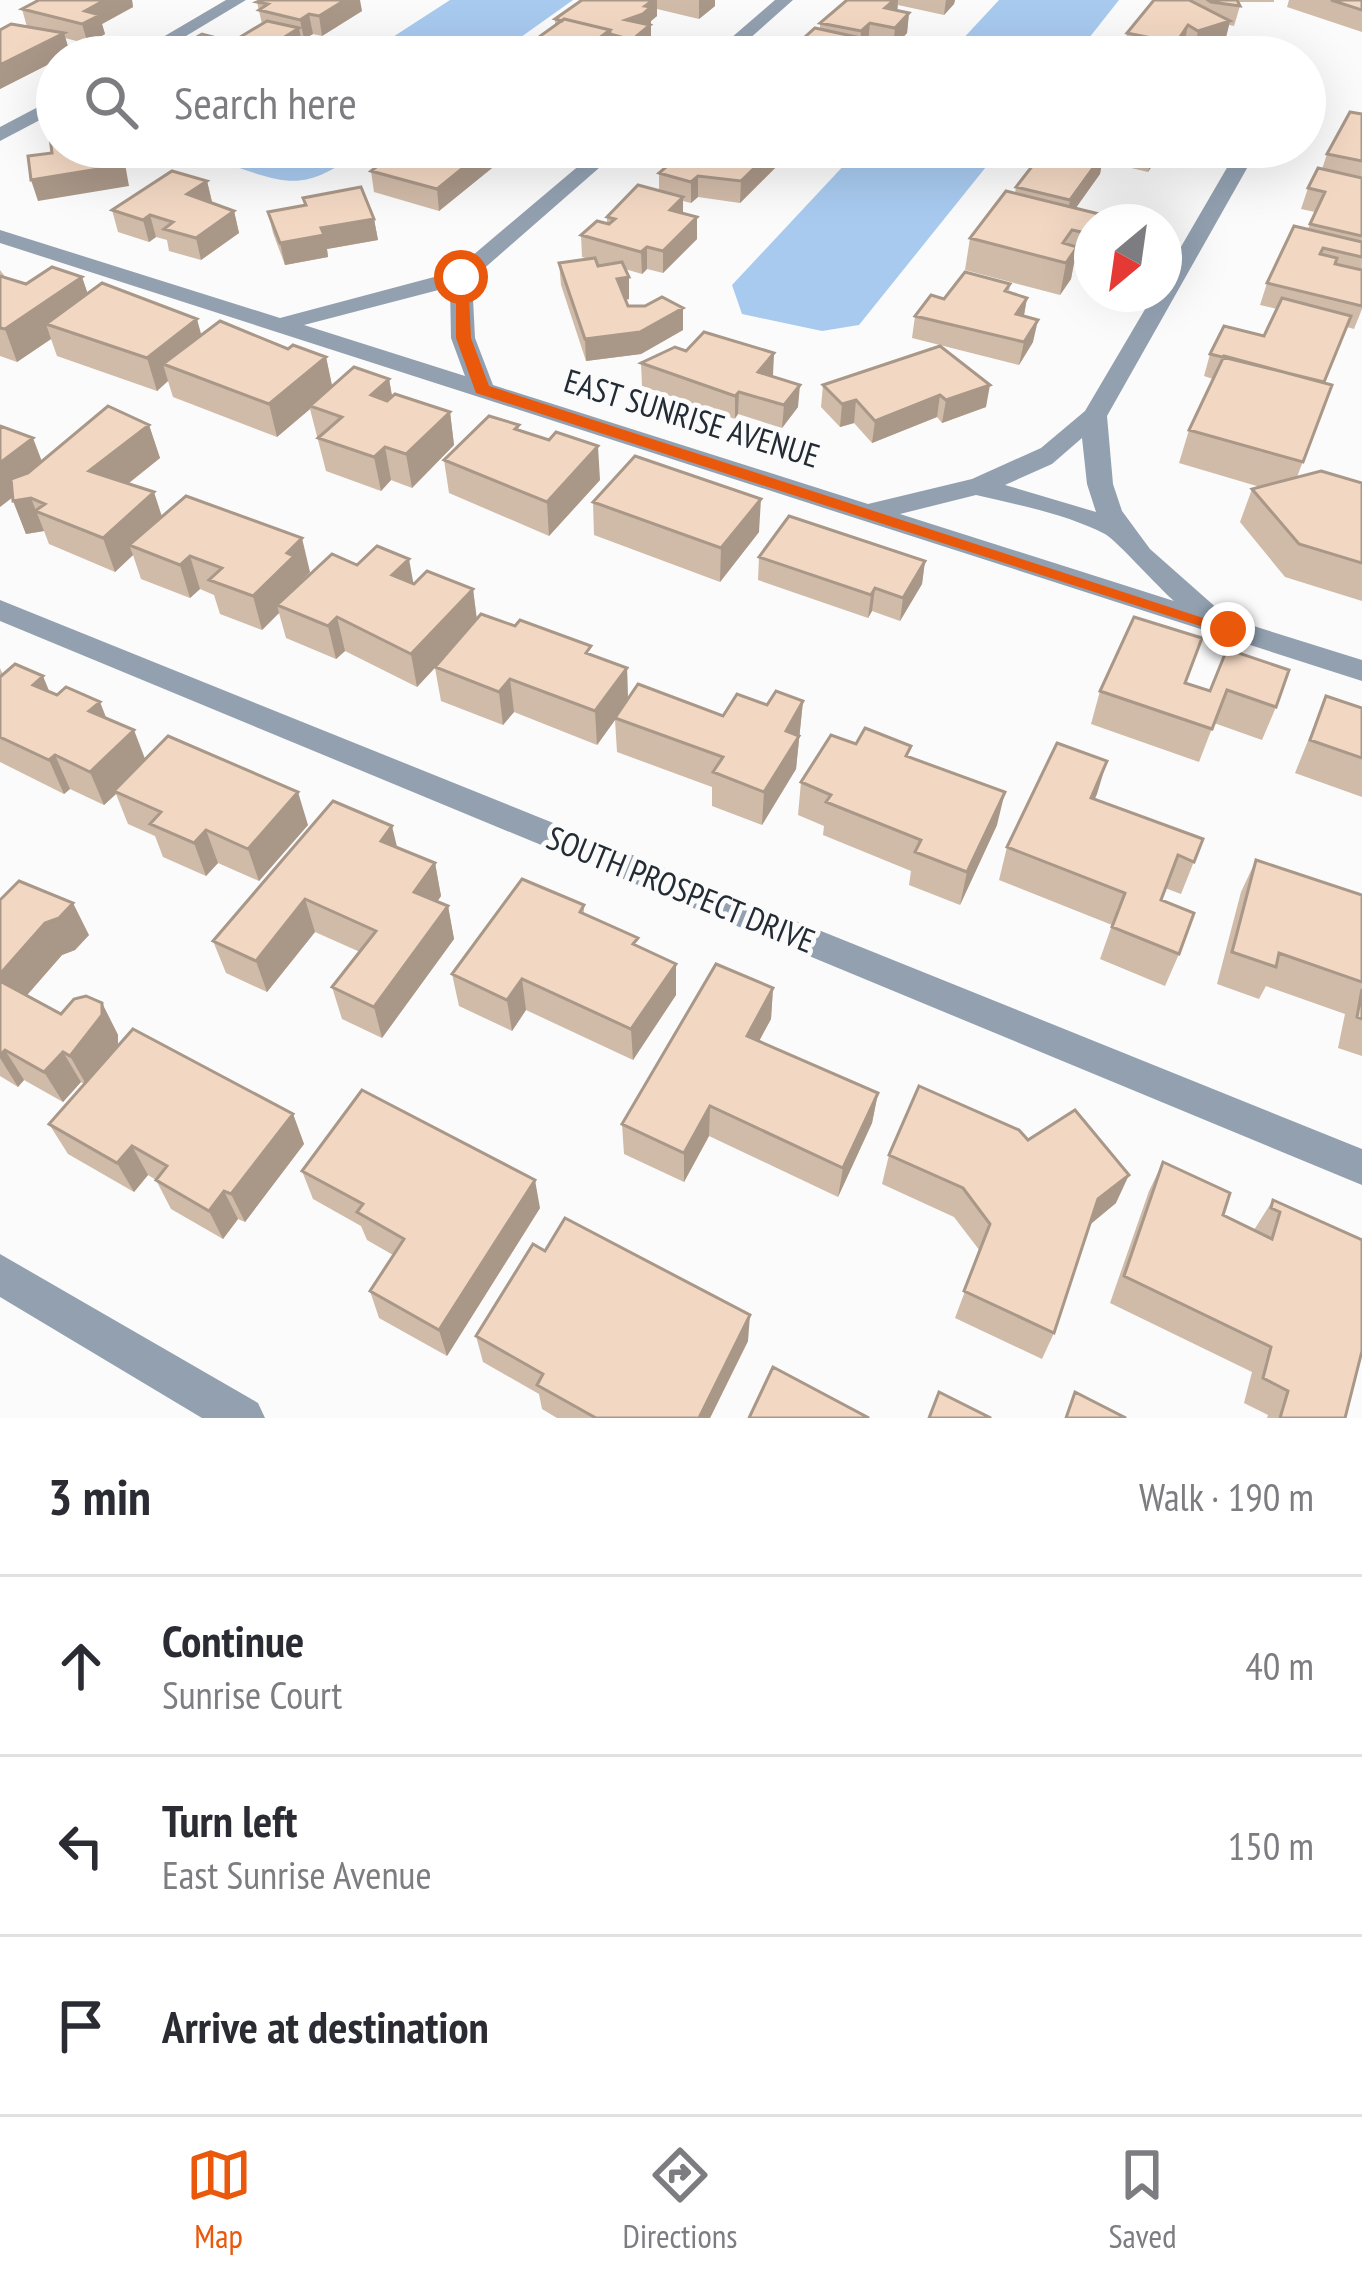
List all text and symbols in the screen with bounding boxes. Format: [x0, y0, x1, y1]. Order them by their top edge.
search box [36, 36, 1326, 168]
icon: search [78, 69, 144, 135]
text: Search here [174, 73, 357, 131]
north arrow [1074, 204, 1182, 312]
route start [434, 250, 488, 304]
street label: EAST SUNRISE AVENUE [559, 358, 825, 477]
route end [1201, 602, 1255, 656]
street label: SOUTH PROSPECT DRIVE [541, 815, 821, 962]
text: 3 min [48, 1463, 151, 1529]
text: Walk · 190 m [1139, 1471, 1314, 1522]
text: Continue [162, 1611, 304, 1669]
icon: ahead [48, 1633, 114, 1699]
text: 40 m [1245, 1640, 1314, 1691]
text: Sunrise Court [162, 1669, 342, 1720]
text: Turn left [162, 1791, 297, 1849]
icon: left [48, 1813, 114, 1879]
text: 150 m [1228, 1820, 1314, 1871]
text: East Sunrise Avenue [162, 1849, 432, 1900]
icon: arrive [48, 1993, 114, 2059]
text: Arrive at destination [162, 1997, 489, 2055]
tab: Map [186, 2142, 252, 2257]
tab: Directions [623, 2142, 737, 2257]
tab: Saved [1108, 2142, 1176, 2257]

